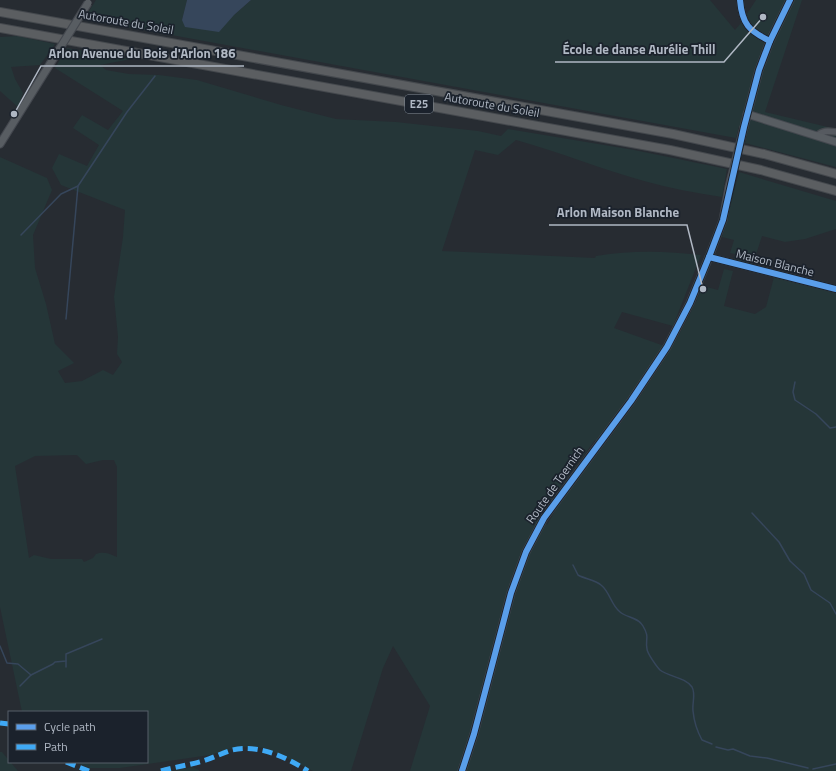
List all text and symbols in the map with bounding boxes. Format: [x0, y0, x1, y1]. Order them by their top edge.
street label: Autoroute du Soleil [77, 4, 175, 39]
callout: École de danse Aurélie Thill [555, 37, 724, 62]
text: École de danse Aurélie Thill [562, 39, 716, 59]
callout: Arlon Avenue du Bois d'Arlon 186 [41, 41, 244, 66]
text: Arlon Avenue du Bois d'Arlon 186 [49, 43, 235, 63]
street label: Autoroute du Soleil [443, 87, 541, 122]
road number: E25 [405, 95, 433, 113]
callout: Arlon Maison Blanche [549, 200, 687, 225]
text: Arlon Maison Blanche [557, 202, 680, 222]
street label: Maison Blanche [734, 244, 816, 281]
street label: Route de Toernich [521, 442, 588, 527]
legend [8, 711, 148, 763]
text: Cycle path [44, 717, 96, 736]
text: Path [44, 737, 68, 756]

